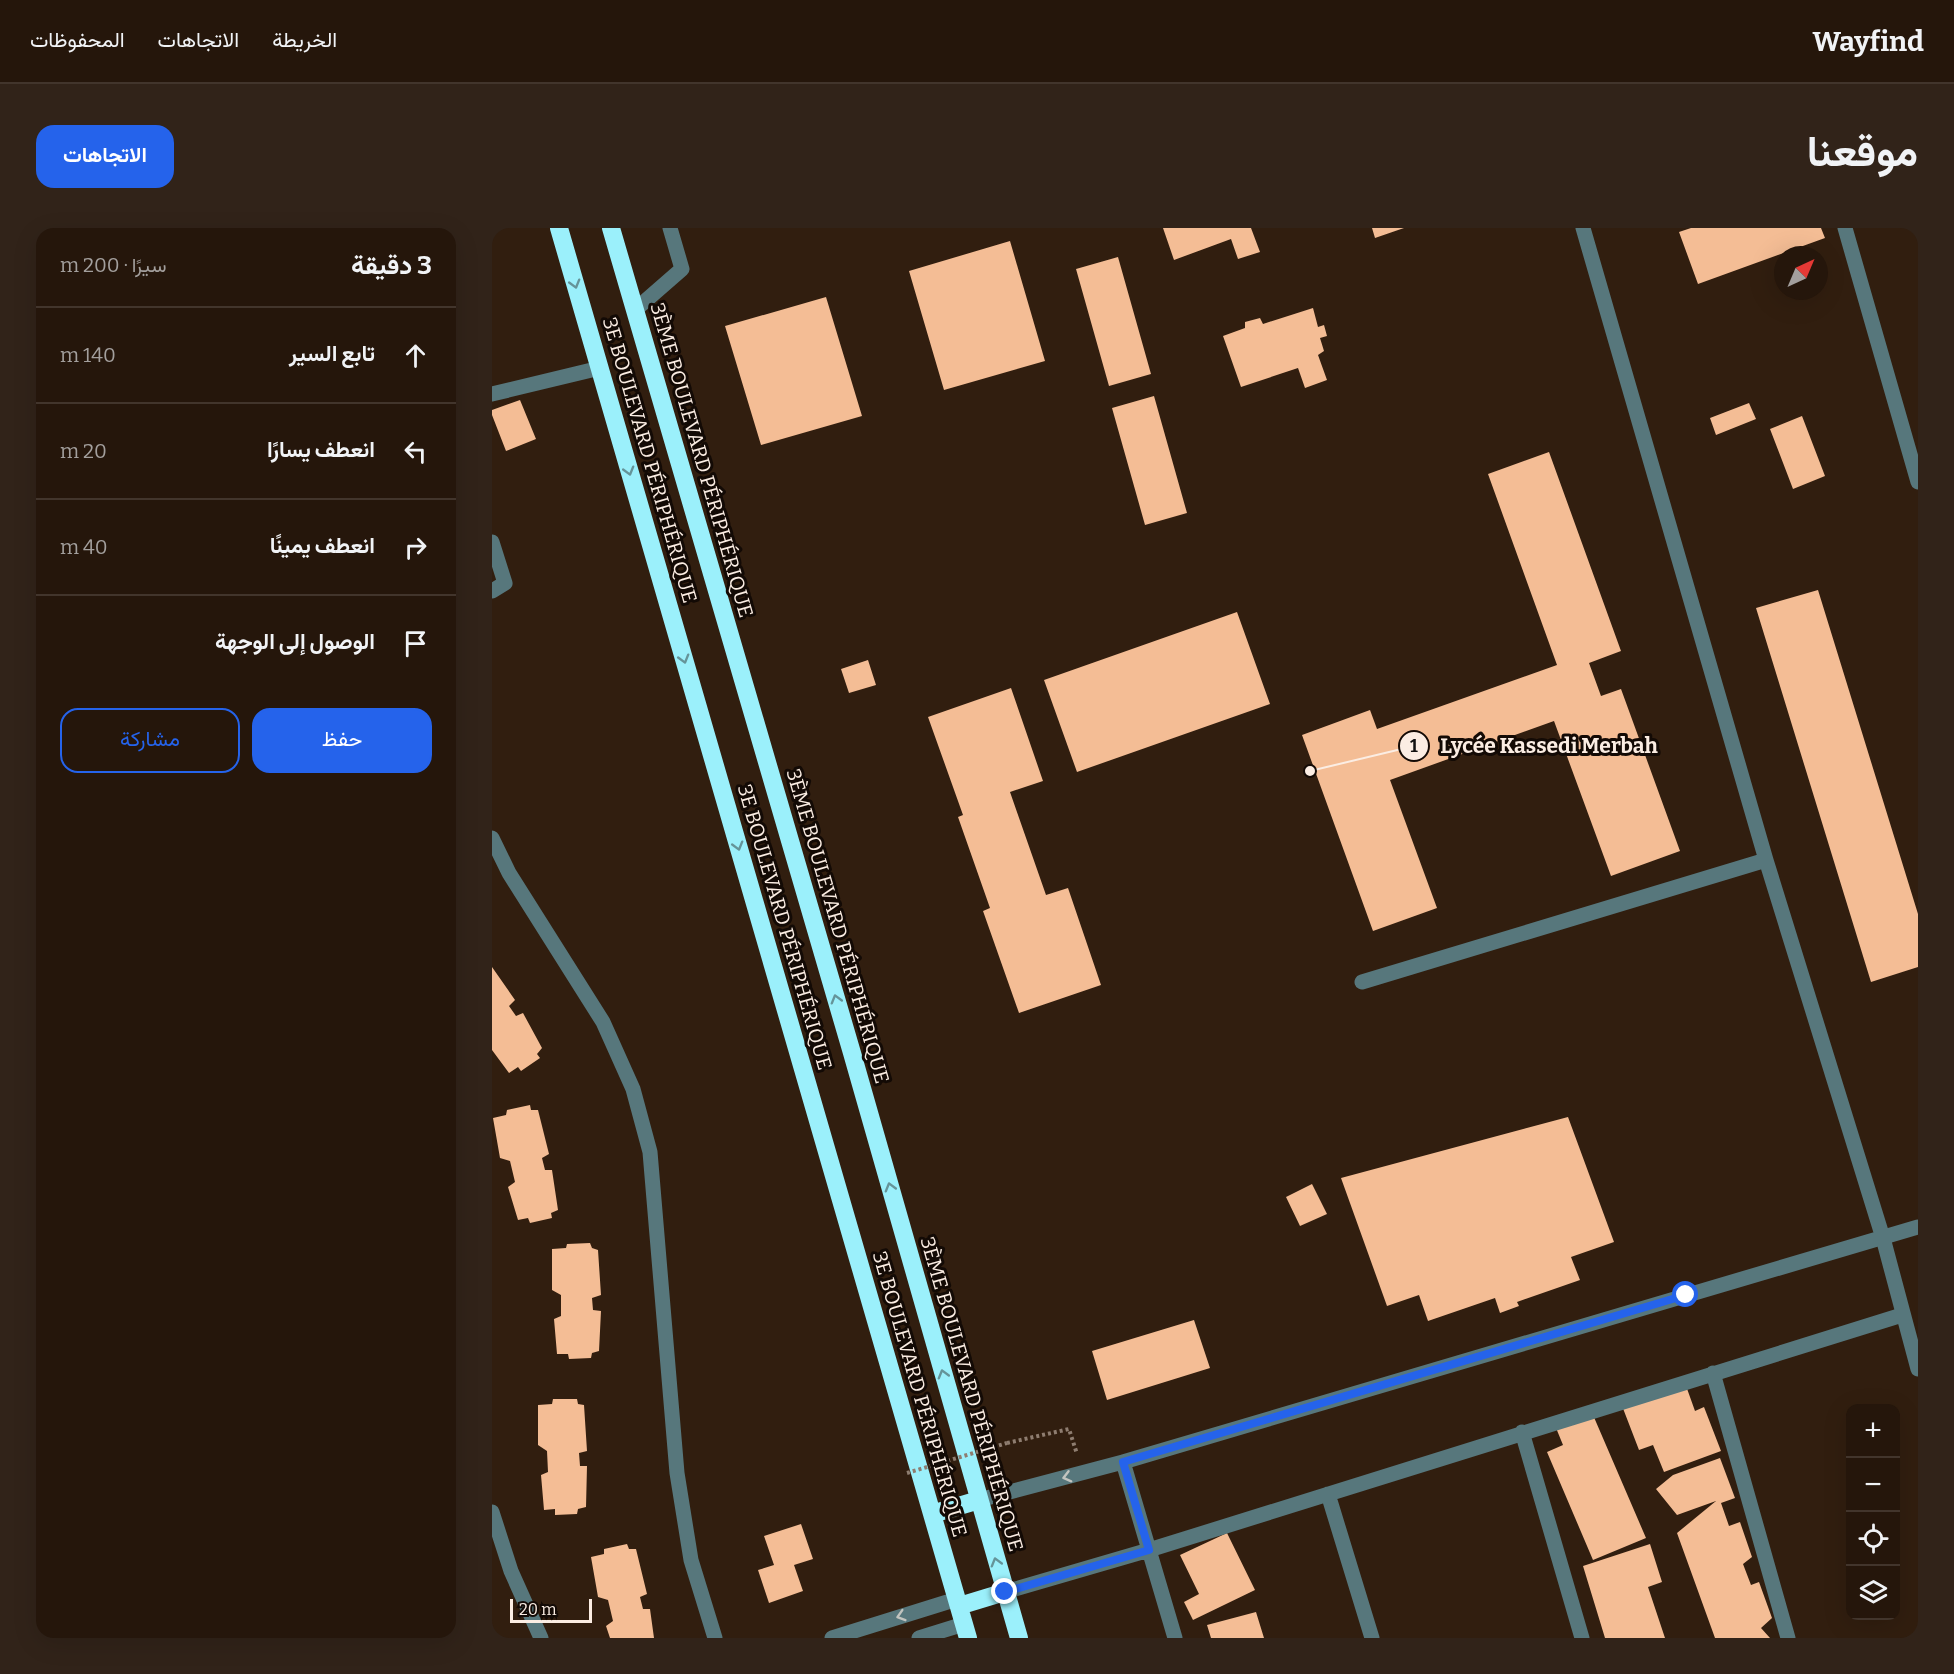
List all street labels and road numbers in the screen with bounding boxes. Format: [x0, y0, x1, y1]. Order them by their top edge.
street label: 3ÈME BOULEVARD PÉRIPHÉRIQUE [646, 300, 758, 620]
street label: 3E BOULEVARD PÉRIPHÉRIQUE [598, 315, 702, 605]
street label: 3ÈME BOULEVARD PÉRIPHÉRIQUE [782, 766, 894, 1086]
street label: 3E BOULEVARD PÉRIPHÉRIQUE [733, 782, 837, 1072]
street label: 3ÈME BOULEVARD PÉRIPHÉRIQUE [916, 1234, 1028, 1554]
street label: 3E BOULEVARD PÉRIPHÉRIQUE [868, 1249, 972, 1539]

